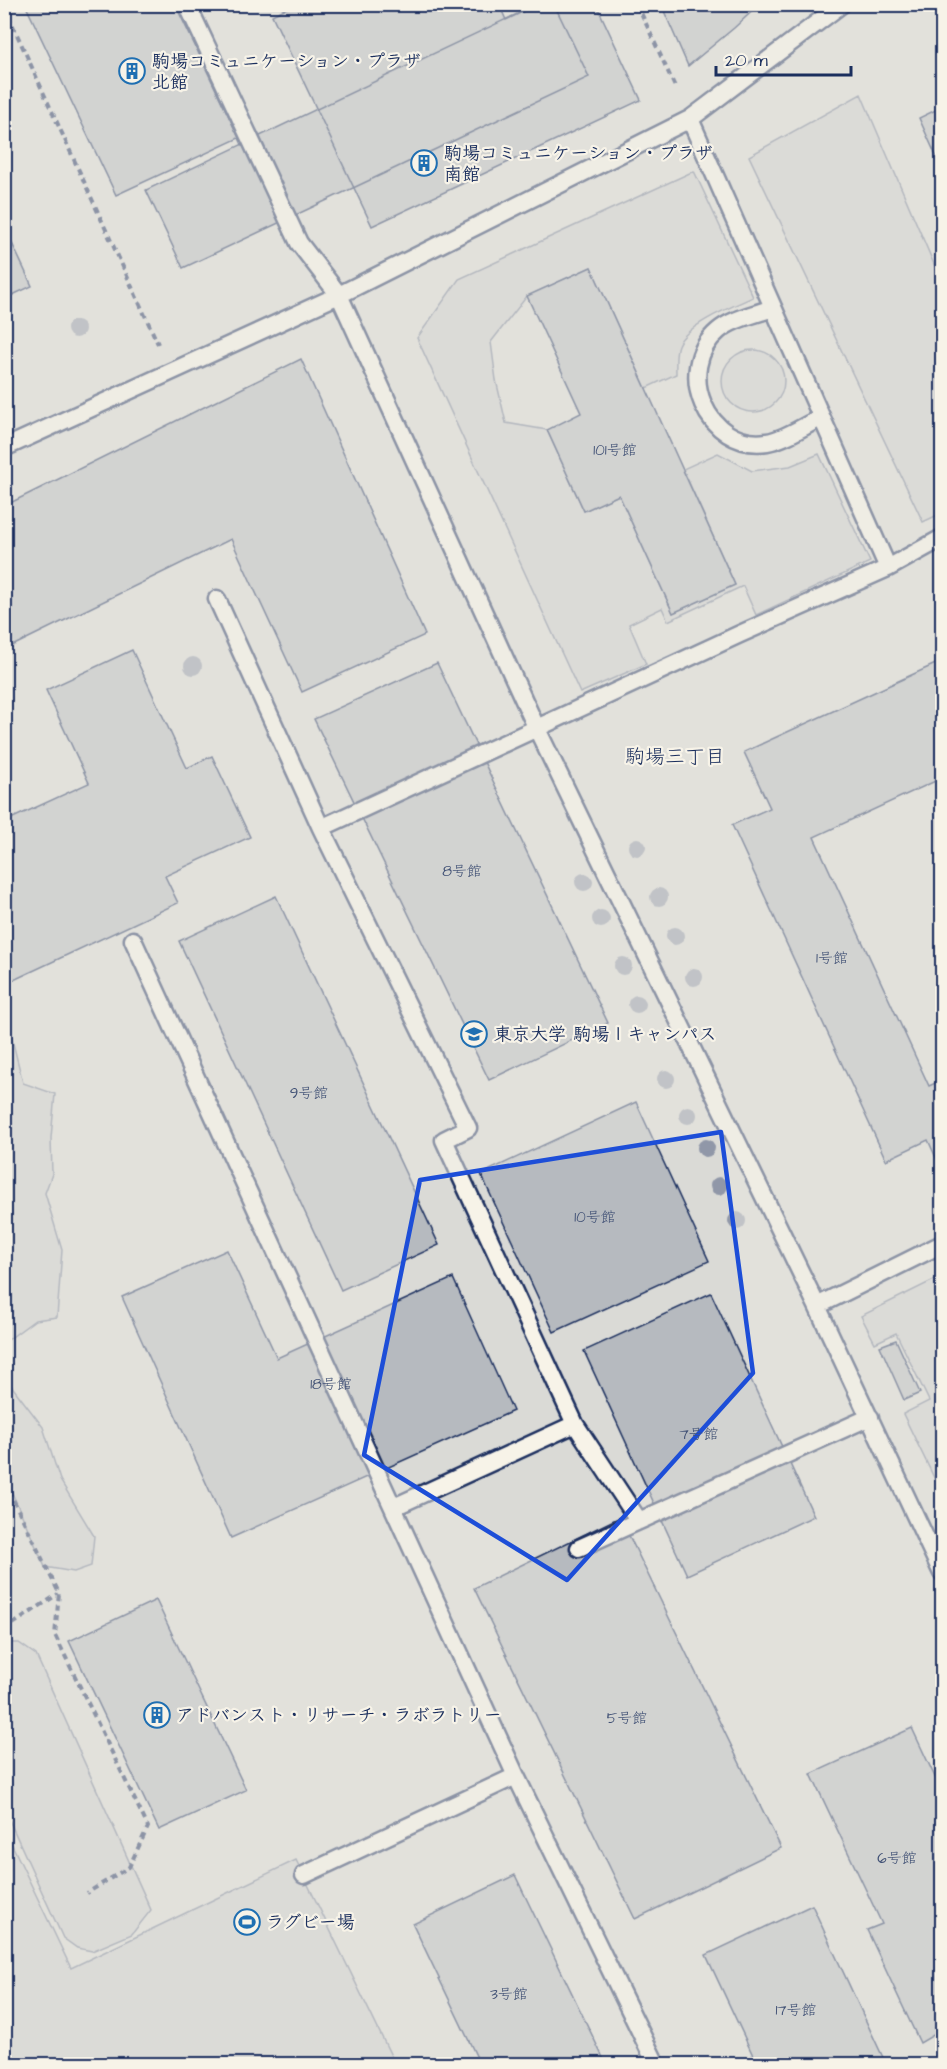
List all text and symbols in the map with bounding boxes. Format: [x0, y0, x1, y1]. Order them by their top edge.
scale bar [716, 39, 851, 77]
text: 20 m [725, 48, 768, 73]
place label: 駒場コミュニケーション・プラザ 北館 [152, 49, 421, 95]
building icon: 駒場コミュニケーション・プラザ 北館 [117, 56, 147, 86]
place label: 駒場コミュニケーション・プラザ 南館 [444, 141, 713, 187]
building icon: 駒場コミュニケーション・プラザ 南館 [409, 148, 439, 178]
house number: 101号館 [593, 440, 637, 461]
district label: 駒場三丁目 [625, 743, 725, 771]
house number: 8号館 [442, 861, 482, 882]
house number: 1号館 [816, 948, 848, 969]
school or university icon: 東京大学 駒場Ⅰキャンパス [459, 1019, 489, 1049]
place label: 東京大学 駒場Ⅰキャンパス [494, 1022, 717, 1047]
house number: 9号館 [290, 1083, 328, 1104]
house number: 10号館 [574, 1207, 616, 1228]
house number: 18号館 [310, 1374, 352, 1395]
house number: 7号館 [679, 1424, 719, 1445]
building icon: アドバンスト・リサーチ・ラボラトリー [142, 1700, 172, 1730]
place label: アドバンスト・リサーチ・ラボラトリー [176, 1703, 501, 1728]
house number: 5号館 [607, 1708, 647, 1729]
house number: 6号館 [877, 1848, 917, 1869]
sports icon: ラグビー場 [232, 1907, 262, 1937]
place label: ラグビー場 [266, 1910, 355, 1935]
house number: 3号館 [490, 1984, 528, 2005]
house number: 17号館 [775, 2000, 817, 2021]

